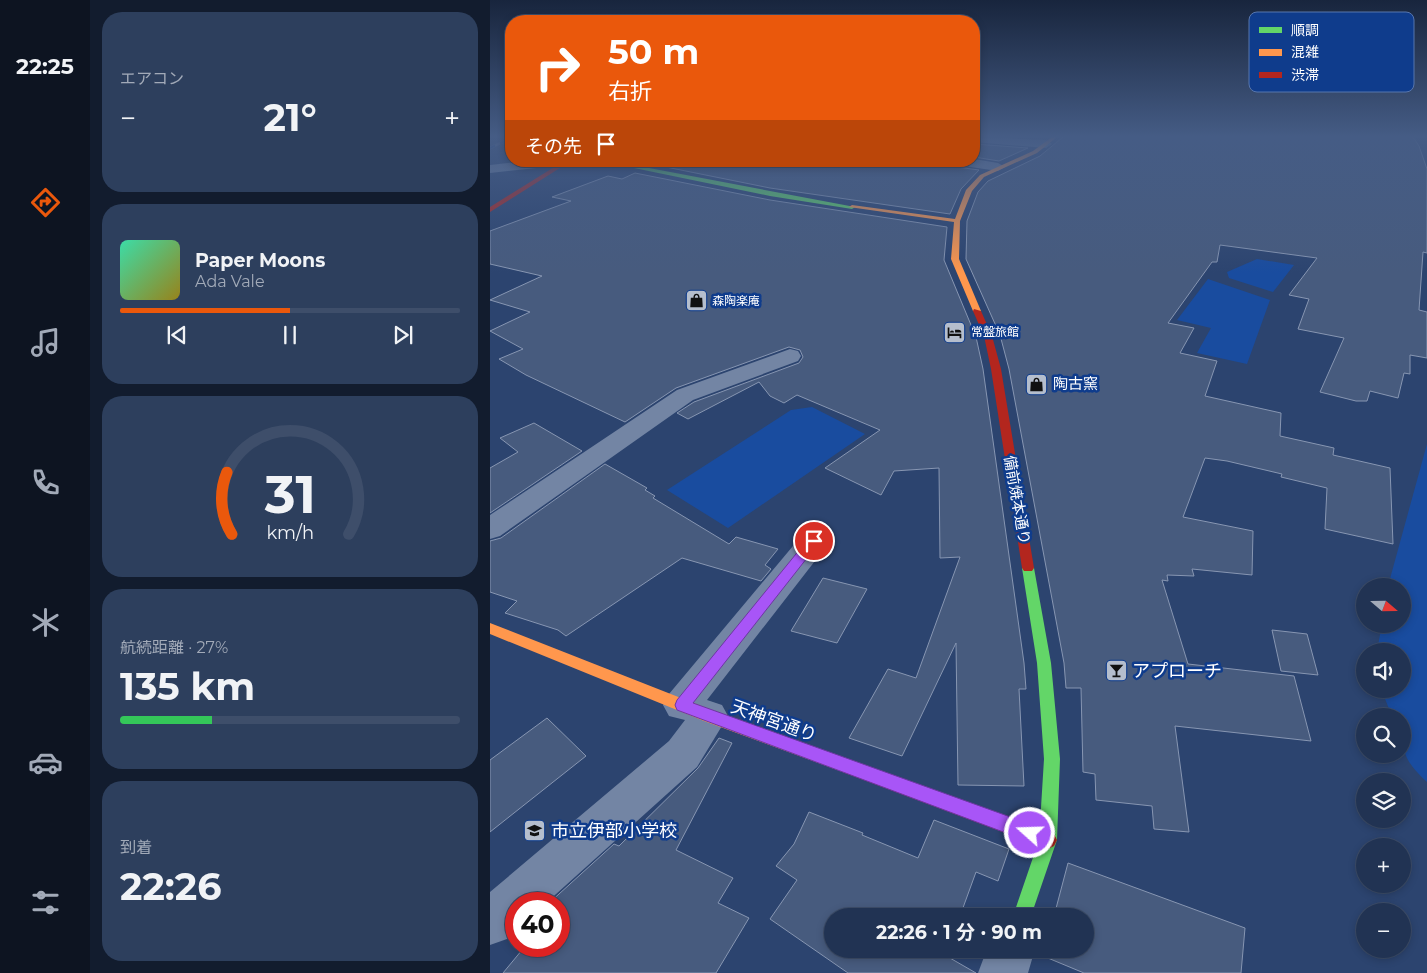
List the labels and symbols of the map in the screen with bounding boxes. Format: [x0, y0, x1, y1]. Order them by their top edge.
legend [1249, 12, 1414, 92]
text: 順調 [1291, 21, 1319, 39]
text: 混雑 [1291, 43, 1319, 61]
text: 渋滞 [1291, 66, 1319, 84]
shop icon: 森陶楽庵 [684, 289, 708, 313]
place label: 森陶楽庵 [712, 293, 760, 308]
hotel icon: 常盤旅館 [943, 320, 967, 344]
place label: 常盤旅館 [971, 324, 1019, 339]
shop icon: 陶古窯 [1025, 372, 1049, 396]
place label: 陶古窯 [1053, 374, 1098, 393]
street label: 備前焼本通り [1000, 454, 1035, 546]
pin [793, 520, 835, 562]
north arrow [1356, 578, 1411, 632]
bar icon: アプローチ [1104, 659, 1128, 683]
place label: アプローチ [1132, 660, 1222, 682]
street label: 天神宮通り [728, 695, 820, 747]
position arrow [1003, 806, 1055, 858]
school or university icon: 市立伊部小学校 [523, 819, 547, 843]
place label: 市立伊部小学校 [551, 820, 677, 842]
speed limit sign: 40 [505, 892, 570, 957]

